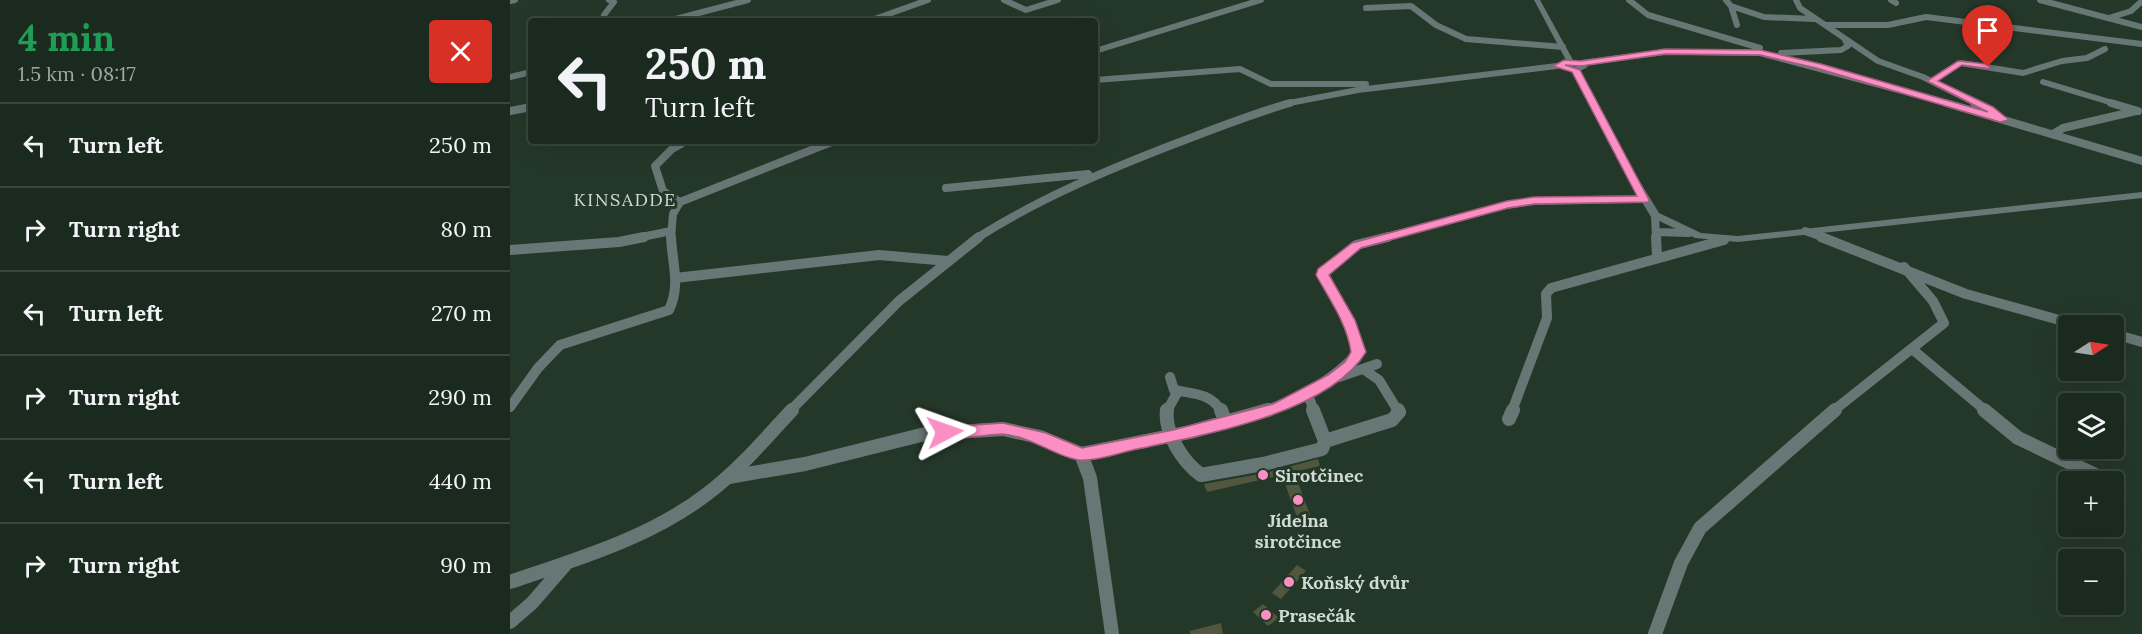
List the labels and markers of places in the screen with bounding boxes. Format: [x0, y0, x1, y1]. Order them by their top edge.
pin [1962, 5, 2013, 67]
place label: Sirotčinec [1275, 464, 1364, 487]
marker: Sirotčinec [1256, 468, 1270, 482]
marker: Jídelna sirotčince [1291, 493, 1305, 507]
place label: Jídelna sirotčince [1255, 509, 1342, 553]
place label: Koňský dvůr [1301, 571, 1409, 594]
marker: Koňský dvůr [1282, 575, 1296, 589]
place label: Prasečák [1278, 604, 1356, 627]
marker: Prasečák [1259, 608, 1273, 622]

